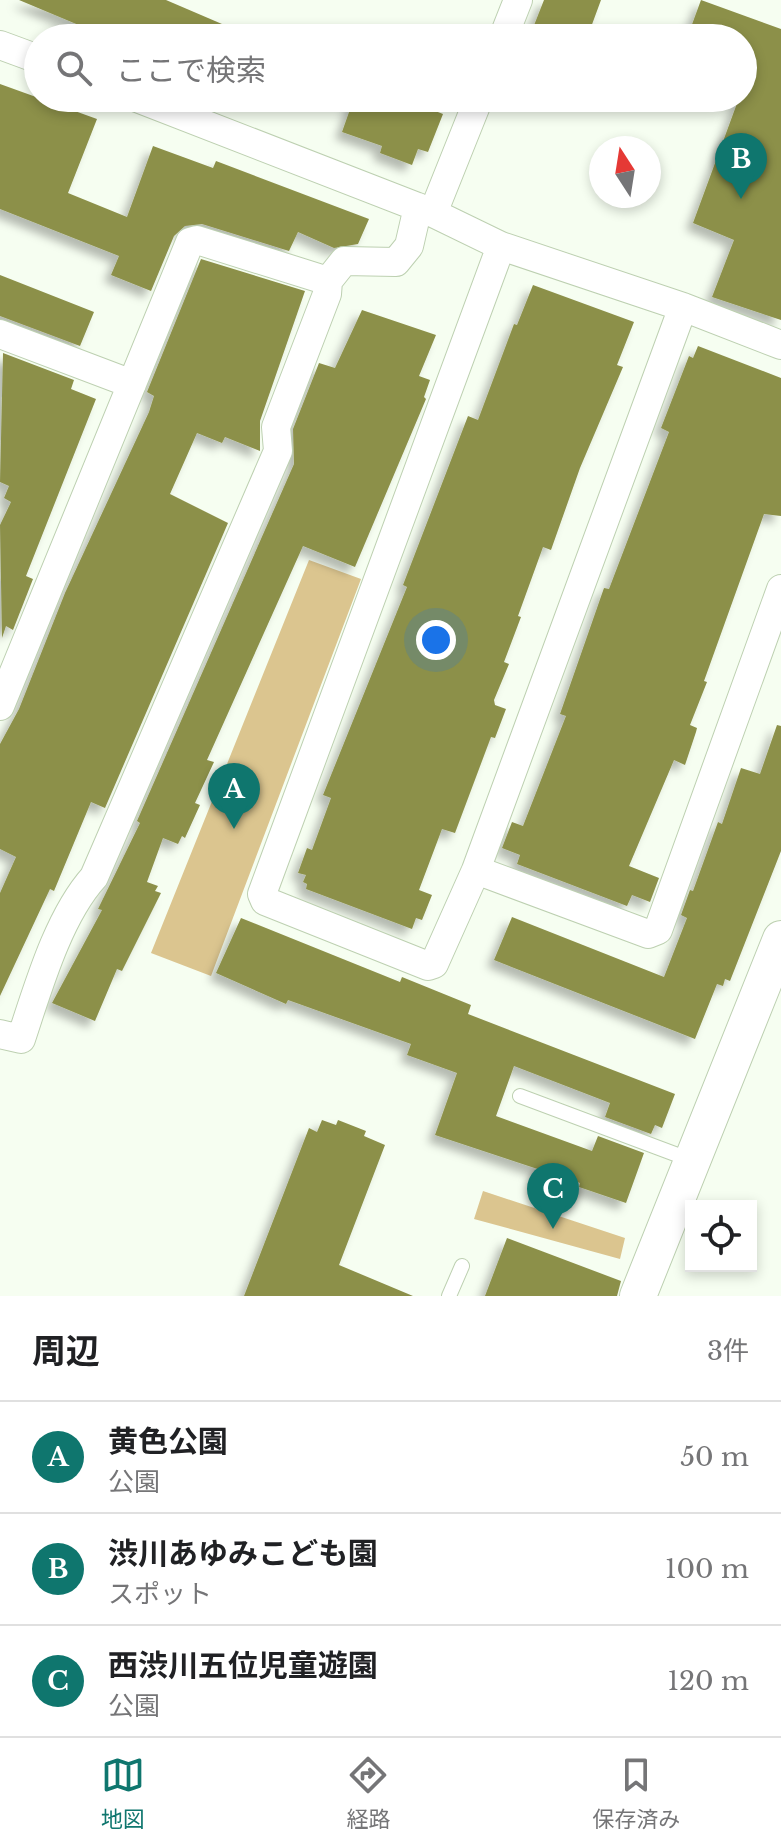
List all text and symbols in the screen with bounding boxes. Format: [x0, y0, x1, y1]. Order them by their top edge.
search box [24, 24, 757, 112]
icon: search [52, 46, 96, 90]
text: ここで検索 [116, 52, 266, 89]
pin: B [715, 133, 767, 199]
north arrow [589, 136, 661, 208]
your location [416, 620, 456, 660]
pin: A [208, 763, 260, 829]
pin: C [527, 1163, 579, 1229]
map controls [685, 1200, 757, 1272]
button: locate [685, 1200, 757, 1272]
text: 周辺 [32, 1330, 100, 1372]
text: 3件 [707, 1335, 749, 1367]
text: 黄色公園 [108, 1423, 228, 1460]
text: A [47, 1441, 69, 1473]
text: 50 m [680, 1441, 749, 1473]
text: 公園 [108, 1466, 160, 1498]
text: 渋川あゆみこども園 [108, 1535, 378, 1572]
text: B [48, 1553, 68, 1585]
text: 100 m [665, 1553, 749, 1585]
text: スポット [108, 1578, 212, 1610]
text: 西渋川五位児童遊園 [108, 1647, 378, 1684]
text: C [47, 1665, 69, 1697]
text: 120 m [667, 1665, 749, 1697]
text: 公園 [108, 1690, 160, 1722]
tab: 地図 [101, 1753, 145, 1833]
tab: 経路 [346, 1753, 390, 1833]
tab: 保存済み [592, 1753, 680, 1833]

